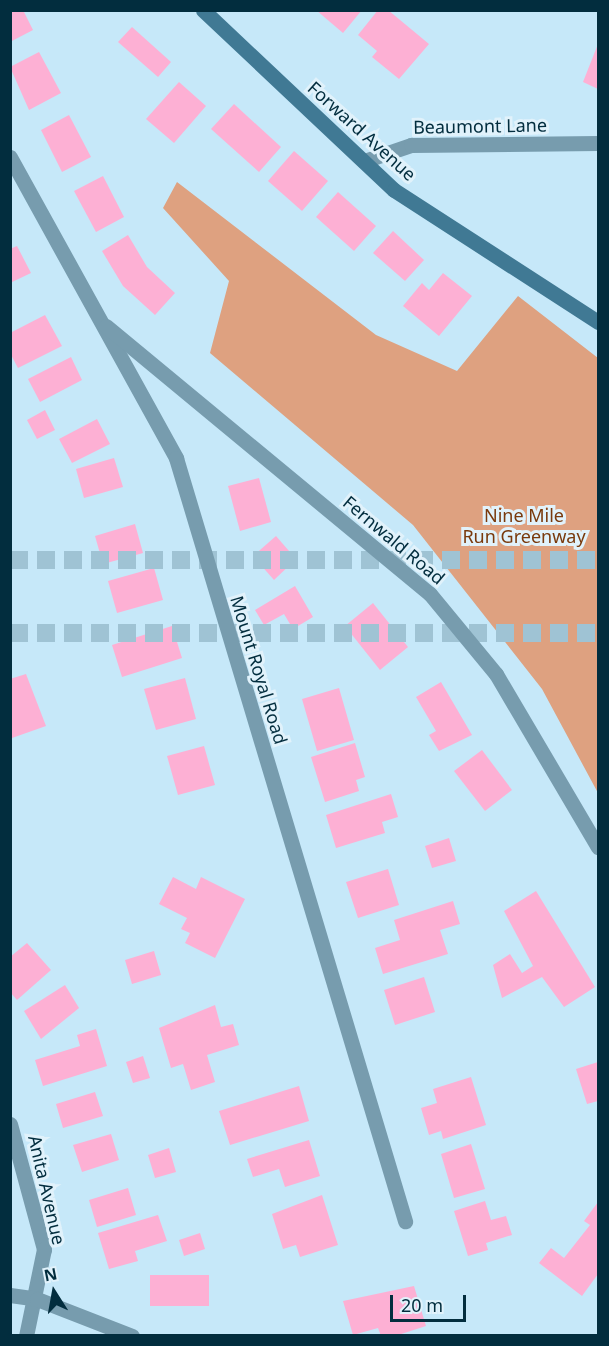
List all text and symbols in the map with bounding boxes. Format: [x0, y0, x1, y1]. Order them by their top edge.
street label: Forward Avenue [304, 77, 420, 185]
street label: Beaumont Lane [413, 114, 547, 138]
street label: Fernwald Road [339, 491, 449, 589]
park label: Nine Mile Run Greenway [462, 505, 586, 548]
street label: Mount Royal Road [226, 593, 292, 747]
street label: Anita Avenue [24, 1133, 70, 1247]
north arrow [24, 1262, 84, 1322]
text: N [42, 1262, 59, 1286]
scale bar [393, 1283, 470, 1321]
text: 20 m [401, 1293, 443, 1317]

